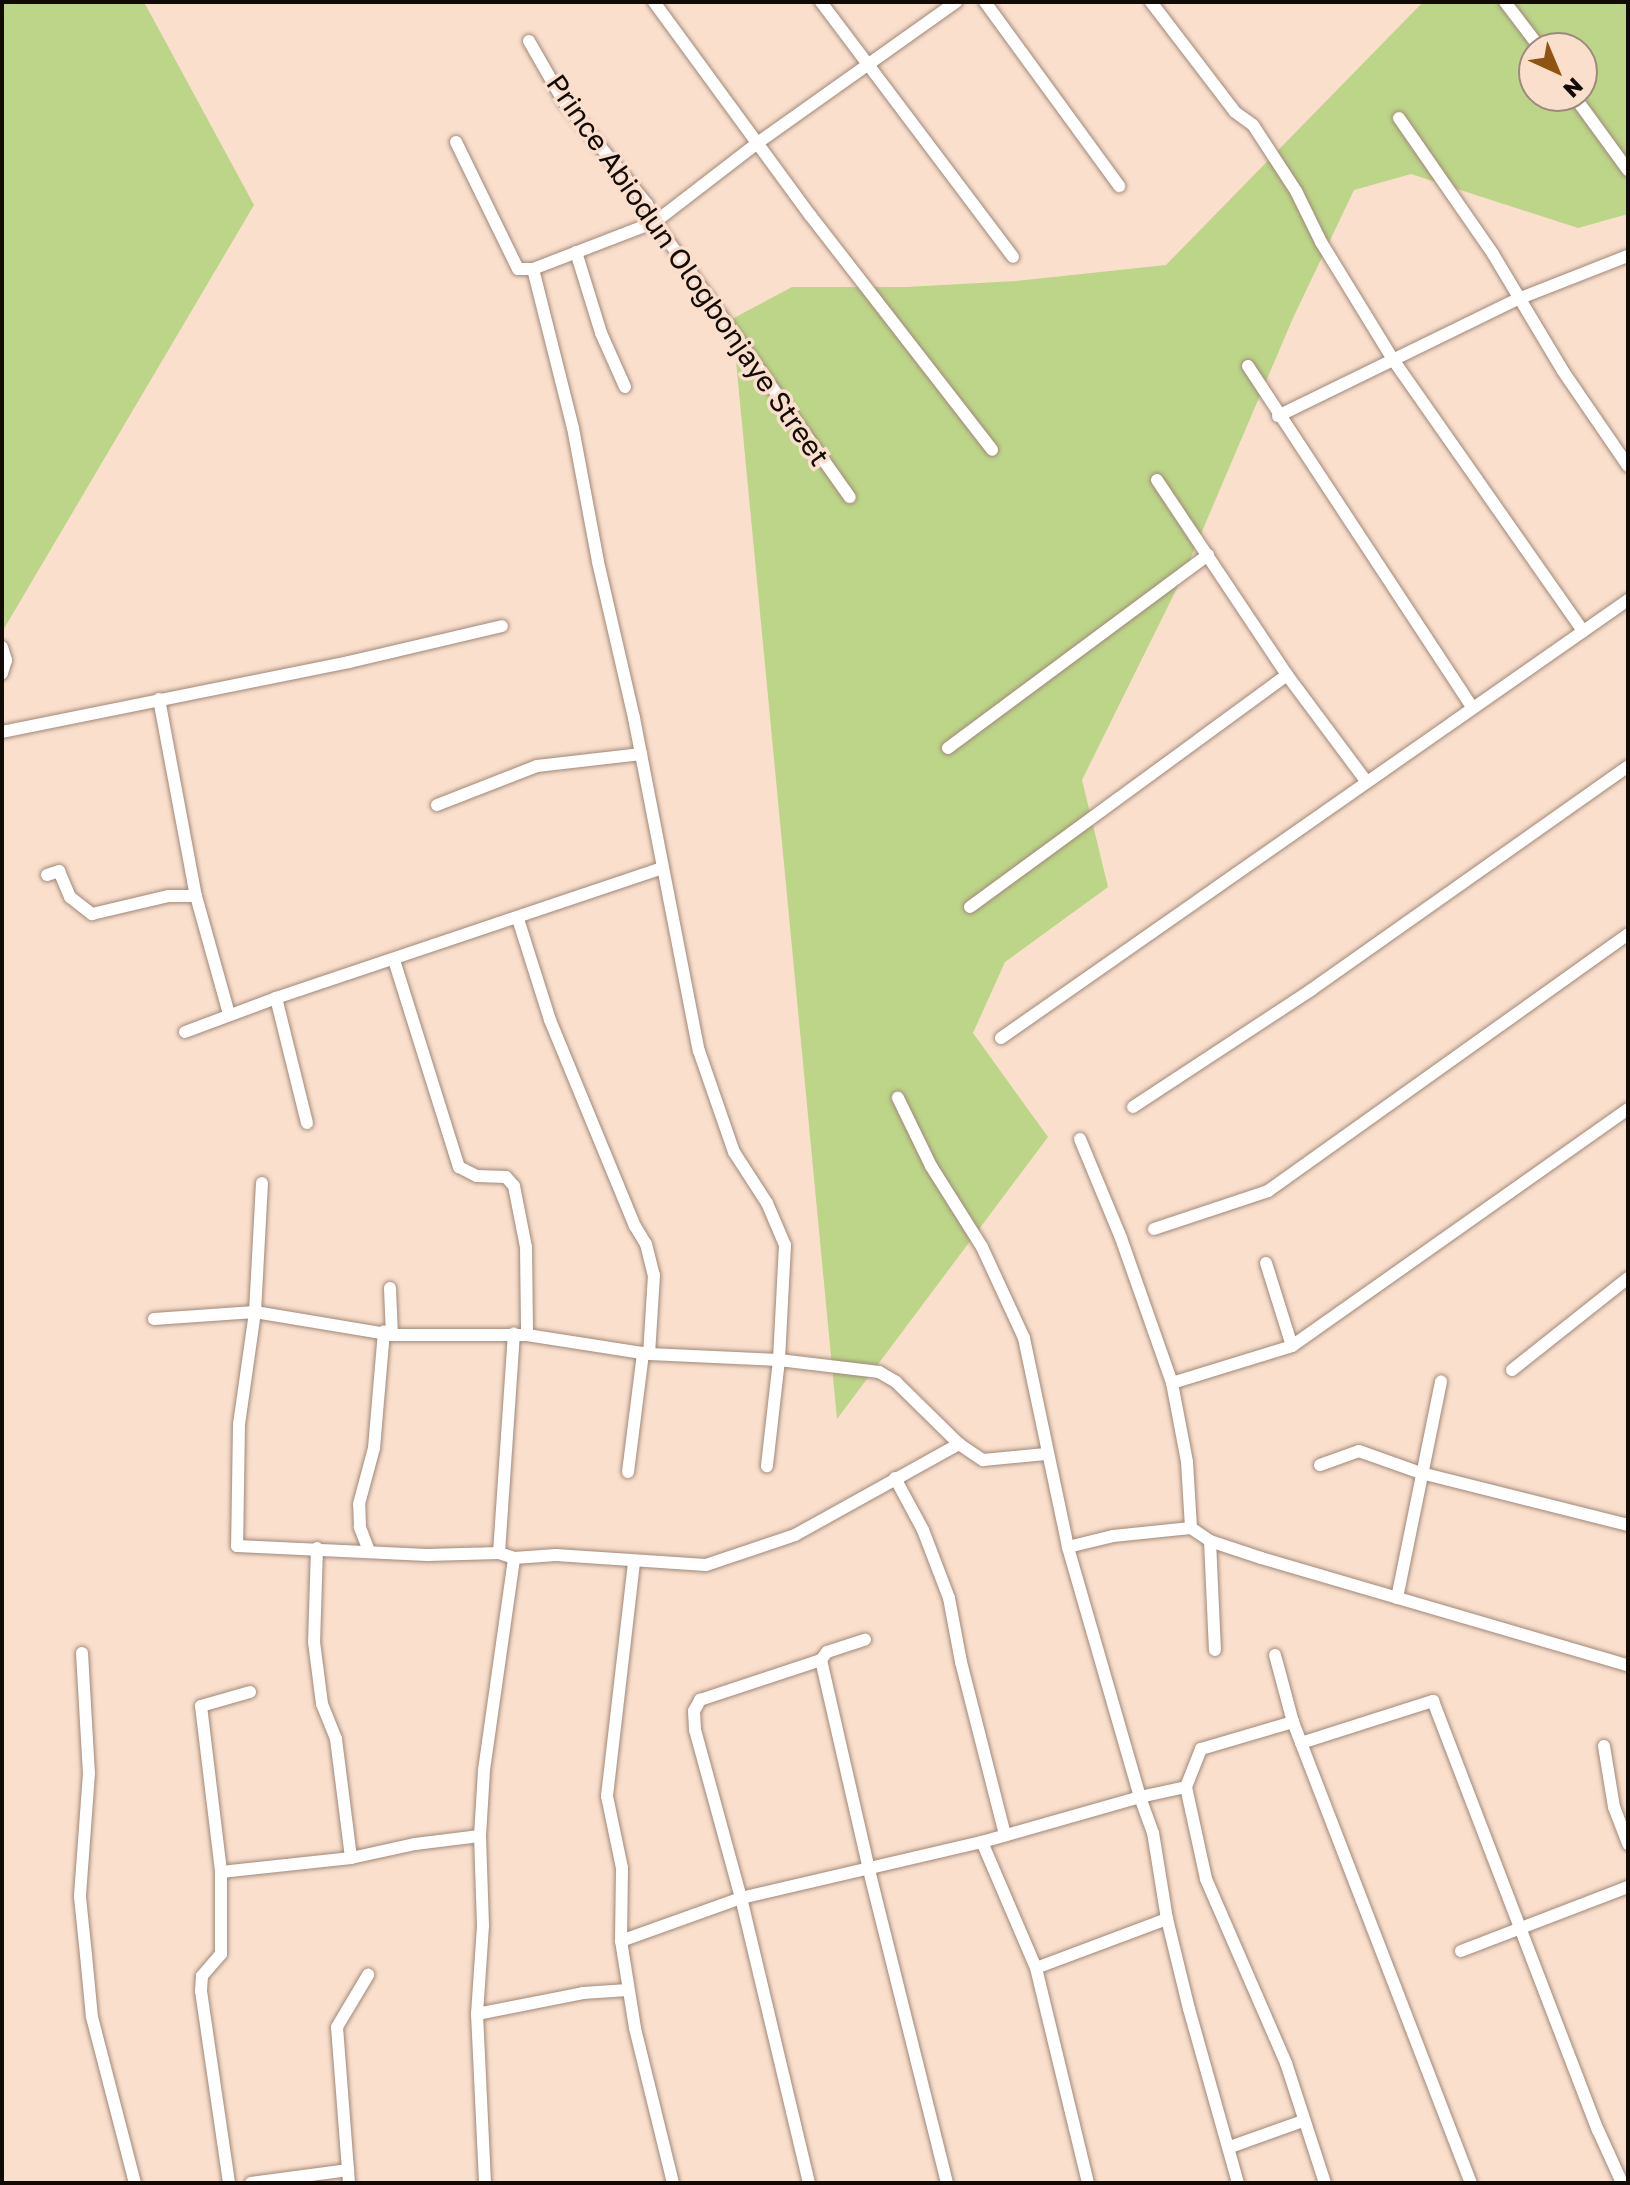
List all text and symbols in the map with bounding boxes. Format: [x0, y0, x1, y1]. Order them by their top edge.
north arrow [1518, 32, 1598, 112]
street label: Prince Abiodun Ologbonjaye Street [540, 68, 836, 472]
text: N [1558, 73, 1589, 104]

